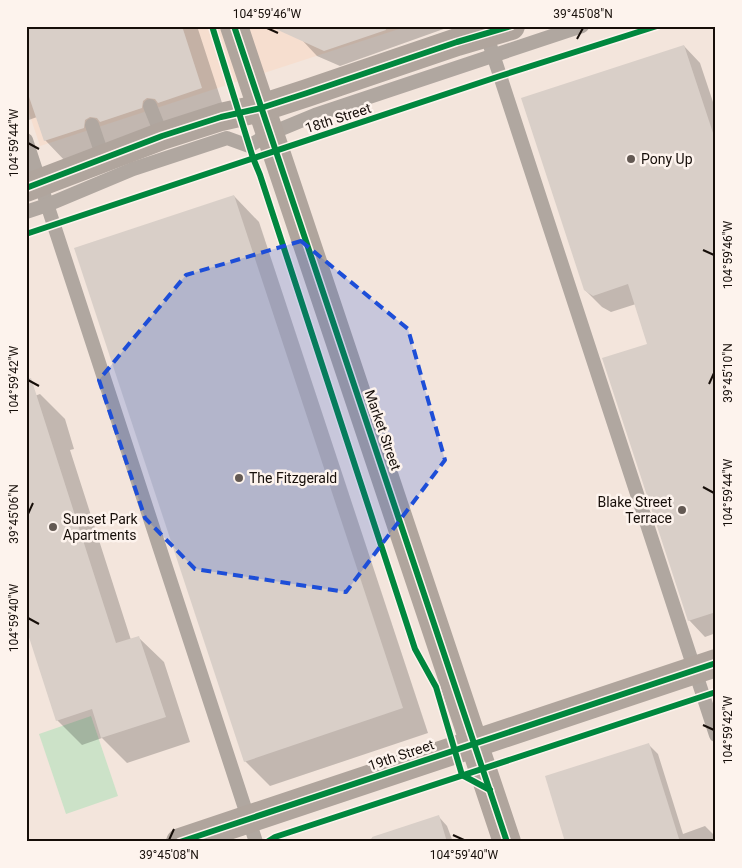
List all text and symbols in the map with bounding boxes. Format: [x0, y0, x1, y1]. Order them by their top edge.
text: 104°59'46"W [233, 7, 301, 21]
text: 39°45'08"N [553, 7, 613, 21]
street label: 18th Street [303, 100, 373, 136]
text: 104°59'44"W [7, 109, 21, 177]
place label: Pony Up [641, 151, 693, 167]
marker: Pony Up [625, 153, 637, 165]
text: 104°59'46"W [721, 221, 735, 289]
text: 39°45'10"N [721, 343, 735, 403]
text: 104°59'42"W [7, 346, 21, 414]
street label: Market Street [362, 388, 404, 473]
text: 104°59'44"W [721, 459, 735, 527]
place label: The Fitzgerald [249, 470, 337, 486]
marker: The Fitzgerald [233, 472, 245, 484]
text: 39°45'06"N [7, 484, 21, 544]
place label: Blake Street Terrace [597, 494, 672, 526]
marker: Blake Street Terrace [676, 504, 688, 516]
place label: Sunset Park Apartments [63, 511, 139, 543]
marker: Sunset Park Apartments [47, 521, 59, 533]
text: 104°59'40"W [7, 584, 21, 652]
text: 104°59'42"W [721, 696, 735, 764]
street label: 19th Street [366, 736, 436, 774]
text: 39°45'08"N [139, 848, 199, 862]
text: 104°59'40"W [430, 848, 498, 862]

